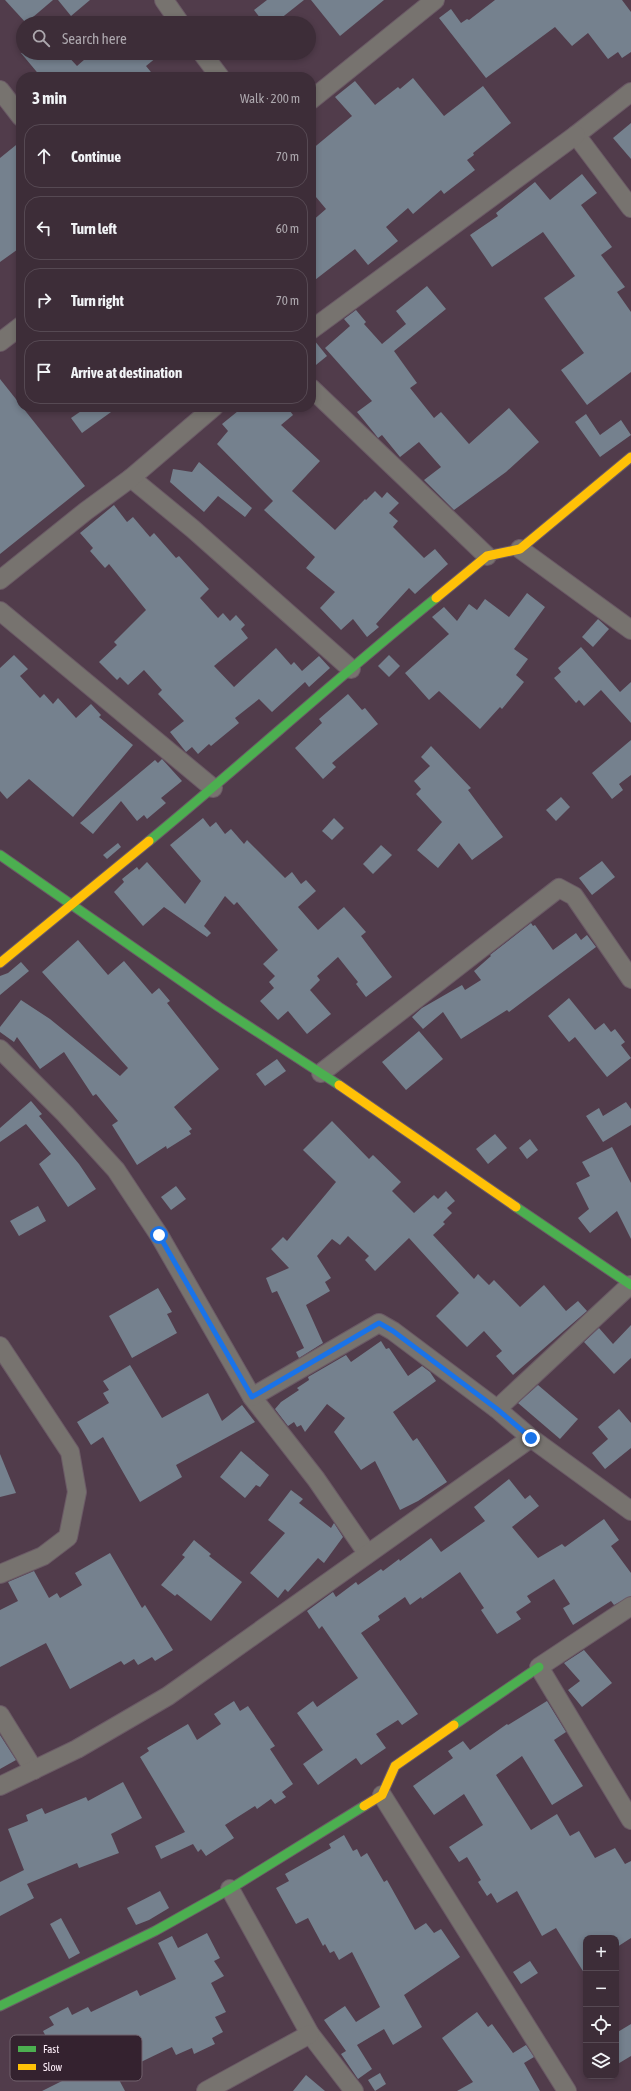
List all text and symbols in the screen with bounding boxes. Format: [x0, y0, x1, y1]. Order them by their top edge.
search box [16, 16, 316, 60]
icon: search [30, 27, 52, 49]
text: Search here [62, 30, 127, 47]
text: 3 min [32, 88, 67, 108]
text: Walk · 200 m [240, 91, 300, 106]
icon: ahead [33, 145, 55, 167]
text: Continue [71, 148, 121, 165]
text: 70 m [276, 149, 299, 164]
icon: left [33, 217, 55, 239]
text: Turn left [71, 220, 117, 237]
text: 60 m [276, 221, 299, 236]
icon: right [33, 289, 55, 311]
text: Turn right [71, 292, 124, 309]
text: 70 m [276, 293, 299, 308]
icon: arrive [33, 361, 55, 383]
text: Arrive at destination [71, 364, 182, 381]
route start [150, 1226, 168, 1244]
route end [522, 1429, 540, 1447]
map controls [583, 1935, 619, 2079]
button: + [583, 1935, 619, 1971]
button: − [583, 1971, 619, 2007]
button: locate [583, 2007, 619, 2043]
legend [10, 2035, 142, 2081]
text: Fast [43, 2043, 59, 2055]
button: layers [583, 2043, 619, 2079]
text: Slow [43, 2061, 62, 2073]

